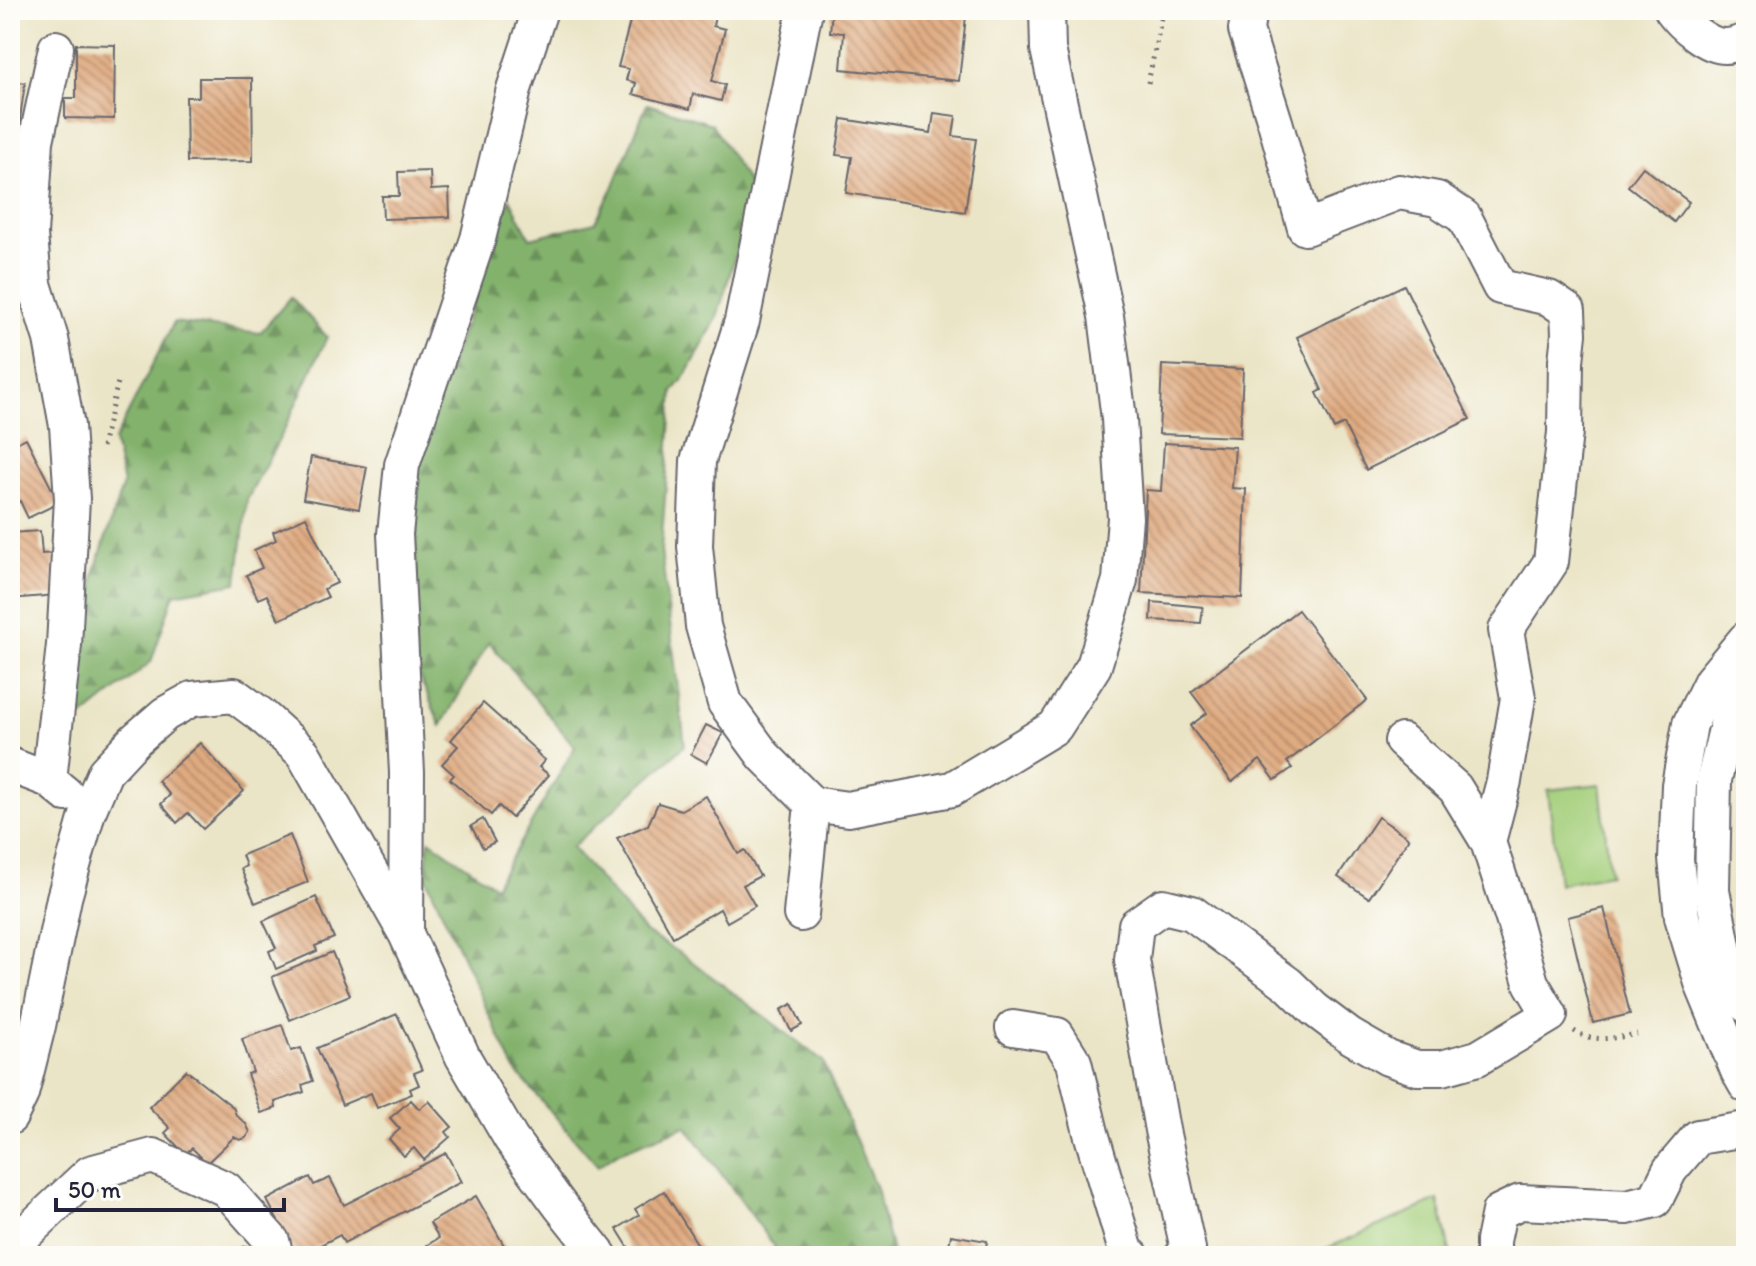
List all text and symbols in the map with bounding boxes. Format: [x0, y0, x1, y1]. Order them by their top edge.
scale bar [56, 1162, 284, 1212]
text: 50 m [68, 1175, 121, 1204]

